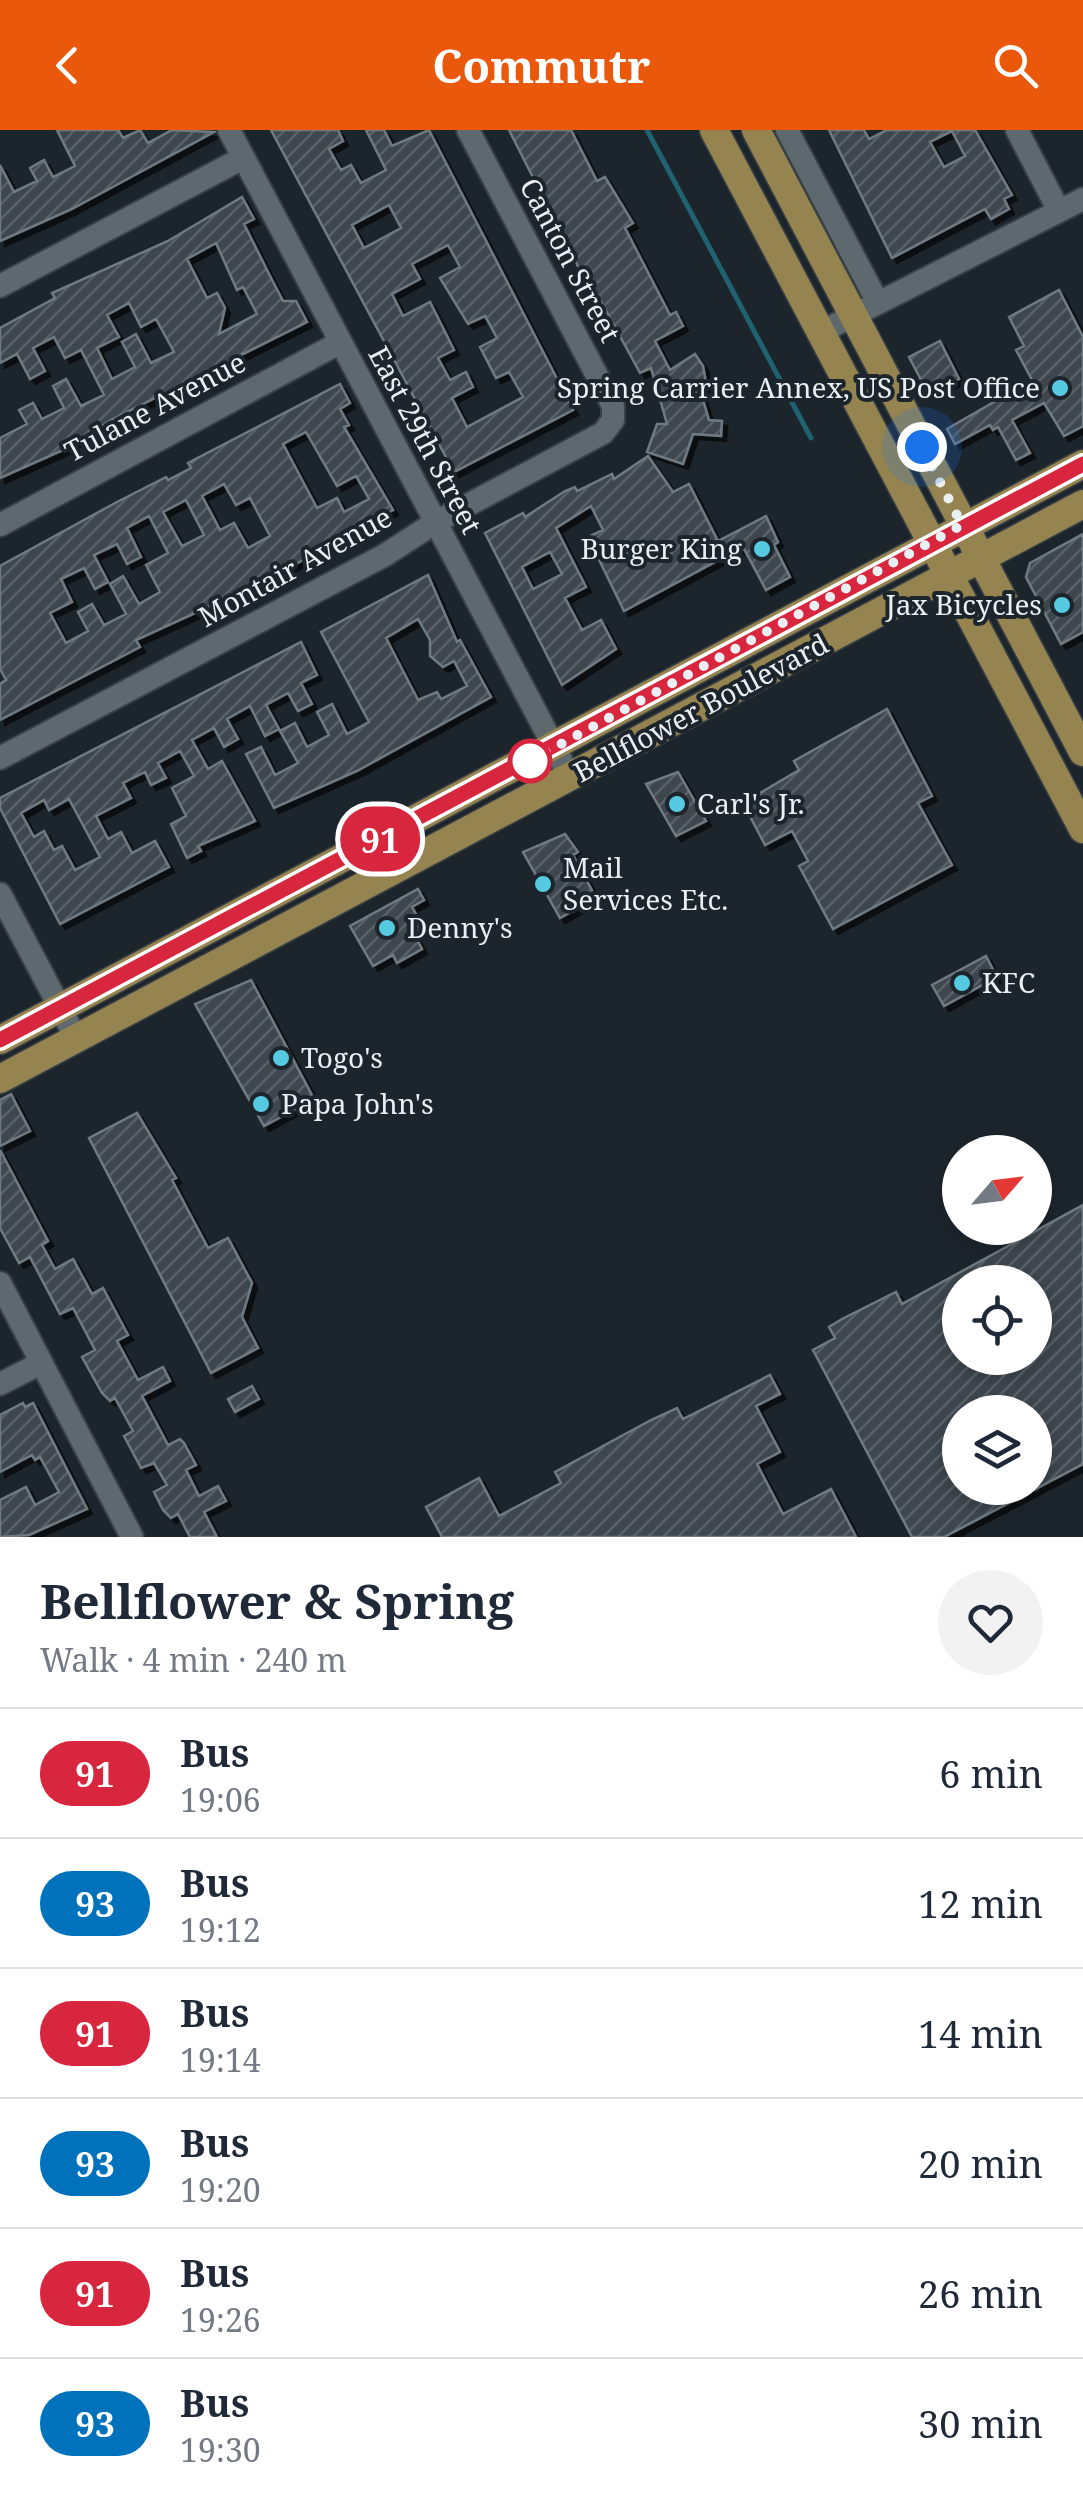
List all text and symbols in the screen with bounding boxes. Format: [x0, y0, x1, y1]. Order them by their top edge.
text: Commutr [432, 35, 651, 96]
icon: back [40, 38, 95, 93]
icon: search [988, 38, 1043, 93]
street label: Canton Street [512, 171, 630, 348]
street label: East 29th Street [360, 339, 491, 540]
street label: Tulane Avenue [57, 342, 252, 470]
place label: Spring Carrier Annex, US Post Office [557, 368, 1040, 406]
marker: Spring Carrier Annex, US Post Office [1049, 377, 1071, 399]
your location [897, 422, 947, 472]
street label: Montair Avenue [191, 497, 398, 635]
place label: Burger King [581, 529, 742, 567]
marker: Burger King [751, 538, 773, 560]
place label: Jax Bicycles [885, 585, 1042, 623]
marker: Jax Bicycles [1051, 594, 1073, 616]
street label: Bellflower Boulevard [567, 624, 834, 790]
unlabelled marker [509, 740, 551, 782]
place label: Carl's Jr. [697, 784, 804, 822]
marker: Carl's Jr. [666, 793, 688, 815]
line badge: 91 [335, 806, 425, 872]
text: 91 [360, 816, 400, 863]
place label: Mail Services Etc. [563, 848, 728, 918]
marker: Mail Services Etc. [532, 873, 554, 895]
place label: Denny's [407, 908, 513, 946]
marker: Denny's [376, 917, 398, 939]
place label: KFC [982, 963, 1035, 1001]
marker: KFC [951, 972, 973, 994]
place label: Togo's [301, 1038, 383, 1076]
marker: Togo's [270, 1047, 292, 1069]
place label: Papa John's [281, 1084, 434, 1122]
marker: Papa John's [250, 1093, 272, 1115]
north arrow [942, 1135, 1052, 1245]
map controls [942, 1135, 1052, 1505]
button: locate [942, 1265, 1052, 1375]
button: layers [942, 1395, 1052, 1505]
text: Bellflower & Spring [40, 1568, 514, 1633]
button: heart [938, 1570, 1043, 1675]
text: Walk · 4 min · 240 m [40, 1638, 347, 1681]
text: Bus [180, 1726, 249, 1778]
text: 6 min [939, 1747, 1043, 1799]
text: 91 [75, 1750, 115, 1797]
text: 19:06 [180, 1778, 261, 1821]
text: Bus [180, 1856, 249, 1908]
text: 12 min [918, 1877, 1043, 1929]
text: 93 [75, 1880, 115, 1927]
text: 19:12 [180, 1908, 261, 1951]
text: Bus [180, 1986, 249, 2038]
text: 14 min [918, 2007, 1043, 2059]
text: 91 [75, 2010, 115, 2057]
text: 19:14 [180, 2038, 261, 2081]
text: Bus [180, 2116, 249, 2168]
text: 20 min [918, 2137, 1043, 2189]
text: 93 [75, 2140, 115, 2187]
text: 19:20 [180, 2168, 261, 2211]
text: Bus [180, 2246, 249, 2298]
text: 26 min [918, 2267, 1043, 2319]
text: 91 [75, 2270, 115, 2317]
text: 19:26 [180, 2298, 261, 2341]
text: Bus [180, 2376, 249, 2428]
text: 30 min [918, 2397, 1043, 2449]
text: 93 [75, 2400, 115, 2447]
text: 19:30 [180, 2428, 261, 2471]

